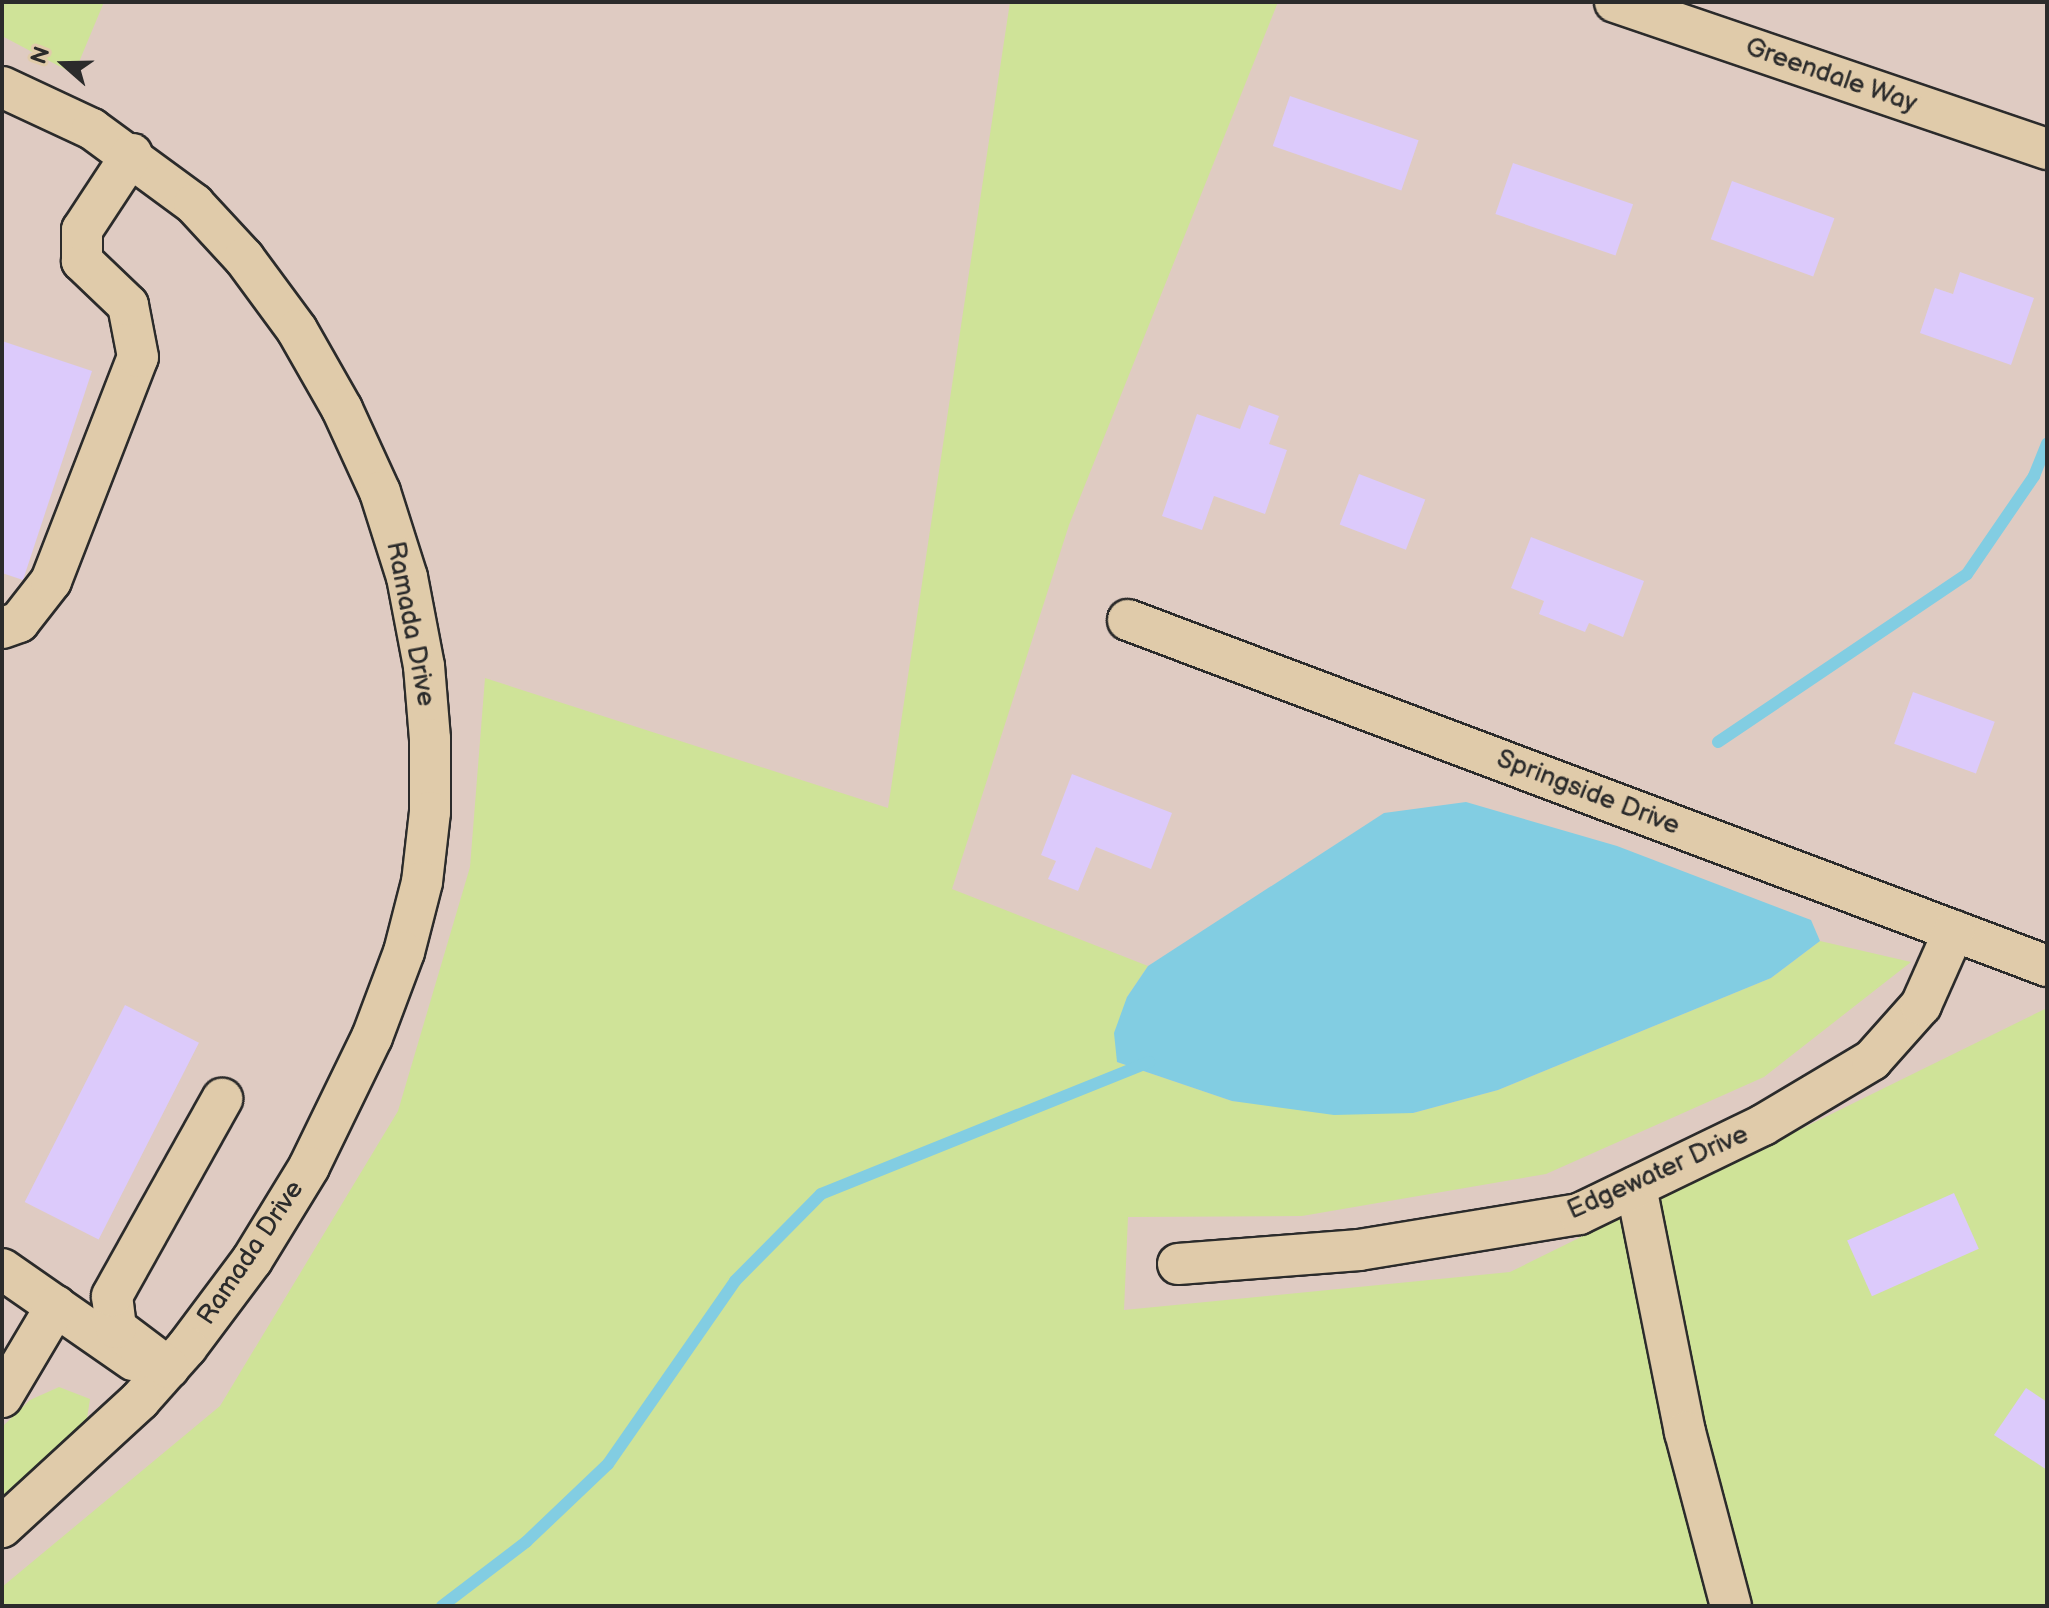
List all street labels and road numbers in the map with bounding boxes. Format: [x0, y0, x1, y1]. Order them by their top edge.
street label: Greendale Way [1741, 32, 1921, 120]
street label: Ramada Drive [379, 539, 441, 709]
street label: Springside Drive [1492, 744, 1684, 842]
street label: Edgewater Drive [1563, 1119, 1753, 1227]
street label: Ramada Drive [191, 1175, 311, 1331]

